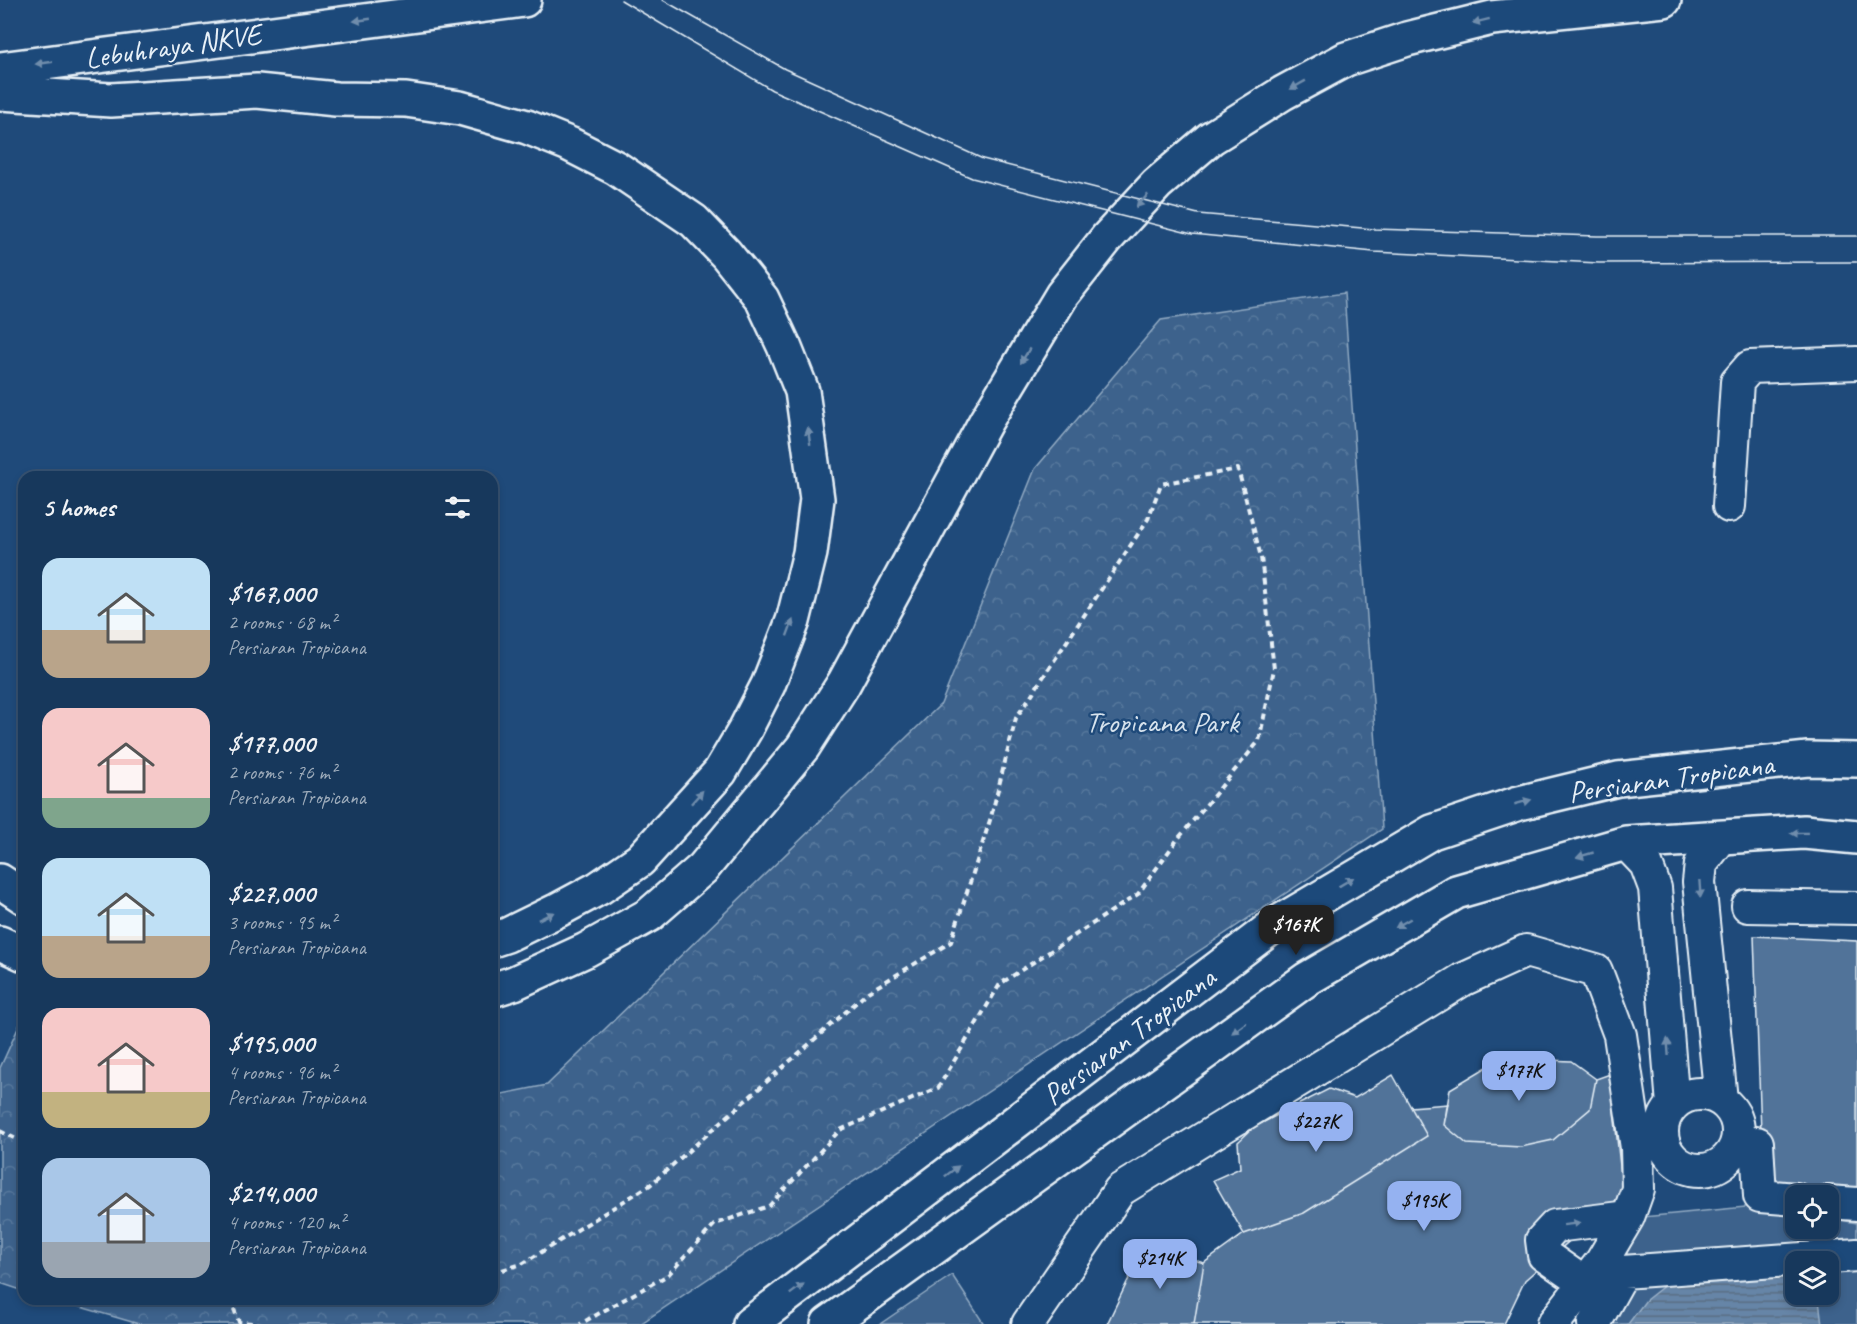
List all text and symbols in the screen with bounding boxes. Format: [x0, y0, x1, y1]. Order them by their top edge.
street label: Lebuhraya NKVE [83, 14, 267, 77]
one-way arrow [353, 16, 372, 25]
one-way arrow [1471, 17, 1490, 27]
one-way arrow [34, 58, 53, 68]
one-way arrow [1289, 80, 1306, 90]
one-way arrow [1135, 193, 1149, 208]
one-way arrow [1020, 348, 1031, 364]
one-way arrow [804, 427, 813, 446]
text: 5 homes [42, 491, 115, 524]
icon: filters [441, 491, 474, 524]
text: $167,000 [228, 577, 316, 610]
icon: home [90, 582, 162, 654]
text: 2 rooms · 68 m² [228, 610, 336, 635]
one-way arrow [786, 618, 796, 636]
text: Persiaran Tropicana [228, 635, 366, 660]
park label: Tropicana Park [1085, 703, 1241, 741]
text: $177,000 [228, 727, 315, 760]
icon: home [90, 732, 162, 804]
street label: Persiaran Tropicana [1566, 745, 1778, 811]
text: 2 rooms · 76 m² [228, 760, 336, 785]
text: Persiaran Tropicana [228, 785, 366, 810]
one-way arrow [690, 790, 703, 805]
one-way arrow [1514, 797, 1532, 806]
one-way arrow [1789, 828, 1808, 838]
one-way arrow [1576, 851, 1594, 860]
text: $227,000 [228, 877, 315, 910]
one-way arrow [1338, 877, 1354, 888]
one-way arrow [1696, 879, 1705, 898]
icon: home [90, 882, 162, 954]
pin: $167K [1254, 905, 1338, 956]
text: 3 rooms · 95 m² [228, 910, 336, 935]
one-way arrow [537, 912, 554, 921]
text: $167K [1273, 912, 1319, 937]
one-way arrow [1394, 918, 1411, 928]
text: Persiaran Tropicana [228, 935, 366, 960]
street label: Persiaran Tropicana [1035, 957, 1224, 1113]
one-way arrow [1232, 1022, 1248, 1034]
text: $195,000 [228, 1027, 314, 1060]
icon: home [90, 1032, 162, 1104]
one-way arrow [1664, 1038, 1673, 1057]
pin: $177K [1477, 1051, 1561, 1102]
text: $177K [1496, 1058, 1542, 1083]
text: 4 rooms · 96 m² [228, 1060, 336, 1085]
text: Persiaran Tropicana [228, 1085, 366, 1110]
pin: $227K [1274, 1102, 1358, 1153]
text: $227K [1293, 1109, 1339, 1134]
one-way arrow [944, 1164, 960, 1177]
text: $214,000 [228, 1177, 315, 1210]
pin: $195K [1382, 1181, 1466, 1232]
icon: home [90, 1182, 162, 1254]
map controls [1785, 1185, 1839, 1305]
button: locate [1785, 1185, 1839, 1239]
text: $195K [1401, 1188, 1447, 1213]
text: 4 rooms · 120 m² [228, 1210, 345, 1235]
one-way arrow [1563, 1219, 1582, 1229]
text: Persiaran Tropicana [228, 1235, 366, 1260]
pin: $214K [1118, 1239, 1202, 1290]
text: $214K [1137, 1246, 1183, 1271]
button: layers [1785, 1251, 1839, 1305]
one-way arrow [789, 1283, 804, 1295]

